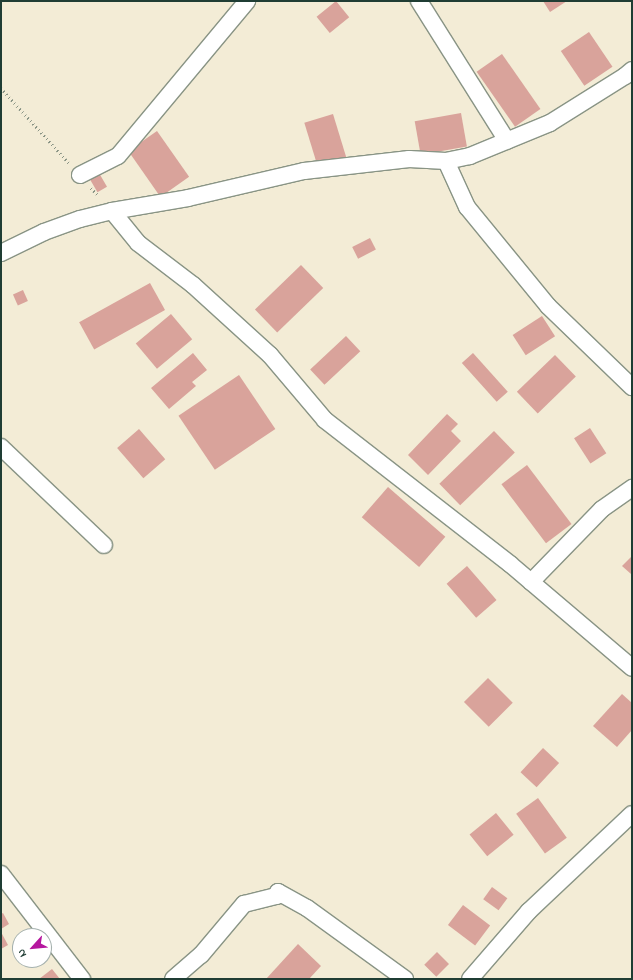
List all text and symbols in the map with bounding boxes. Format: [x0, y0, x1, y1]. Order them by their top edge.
north arrow [12, 928, 52, 968]
text: N [13, 946, 31, 960]

